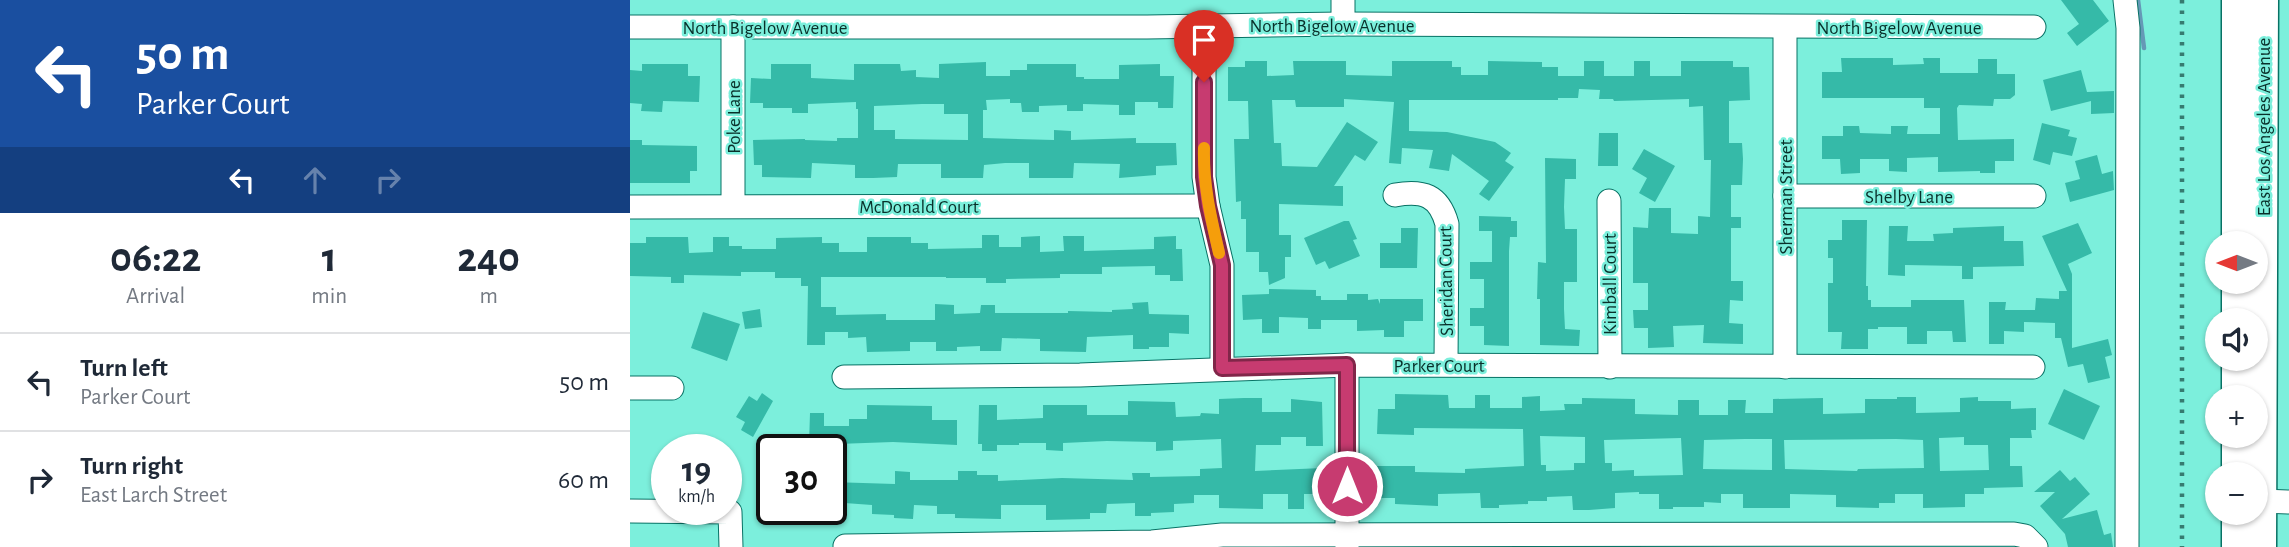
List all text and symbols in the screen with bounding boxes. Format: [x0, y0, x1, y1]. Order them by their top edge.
pin [1174, 10, 1234, 82]
street label: North Bigelow Avenue [1250, 17, 1414, 36]
street label: North Bigelow Avenue [683, 19, 847, 38]
street label: North Bigelow Avenue [1817, 19, 1981, 38]
icon: arrive [1185, 21, 1223, 59]
icon: left [21, 28, 112, 119]
text: 50 m [136, 30, 230, 79]
street label: East Los Angeles Avenue [2255, 38, 2274, 216]
street label: Poke Lane [725, 80, 744, 154]
text: Parker Court [136, 88, 289, 120]
street label: Sherman Street [1777, 139, 1796, 255]
icon: left [223, 161, 261, 199]
icon: ahead [296, 161, 334, 199]
icon: right [369, 161, 407, 199]
street label: Shelby Lane [1865, 188, 1953, 207]
street label: McDonald Court [859, 198, 979, 217]
street label: Sheridan Court [1436, 226, 1457, 336]
north arrow [2205, 231, 2268, 294]
map controls [2205, 231, 2268, 525]
street label: Kimball Court [1601, 233, 1620, 335]
text: 06:22 [110, 237, 201, 279]
text: 1 [322, 237, 337, 279]
text: 240 [457, 237, 520, 279]
text: Arrival [126, 285, 185, 308]
text: min [311, 285, 347, 308]
text: m [479, 285, 498, 308]
button: sound [2205, 308, 2268, 371]
text: Turn left [80, 355, 168, 381]
street label: Parker Court [1393, 357, 1485, 376]
icon: left [21, 363, 59, 401]
text: 50 m [559, 369, 609, 395]
button: + [2205, 385, 2268, 448]
text: Parker Court [80, 386, 190, 409]
speed limit sign: 30 [756, 434, 847, 525]
position arrow [1310, 449, 1384, 523]
text: Turn right [80, 453, 183, 479]
text: 19 [682, 453, 711, 488]
icon: right [21, 461, 59, 499]
button: − [2205, 462, 2268, 525]
text: 60 m [558, 467, 609, 493]
text: East Larch Street [80, 484, 227, 507]
text: km/h [678, 488, 715, 506]

